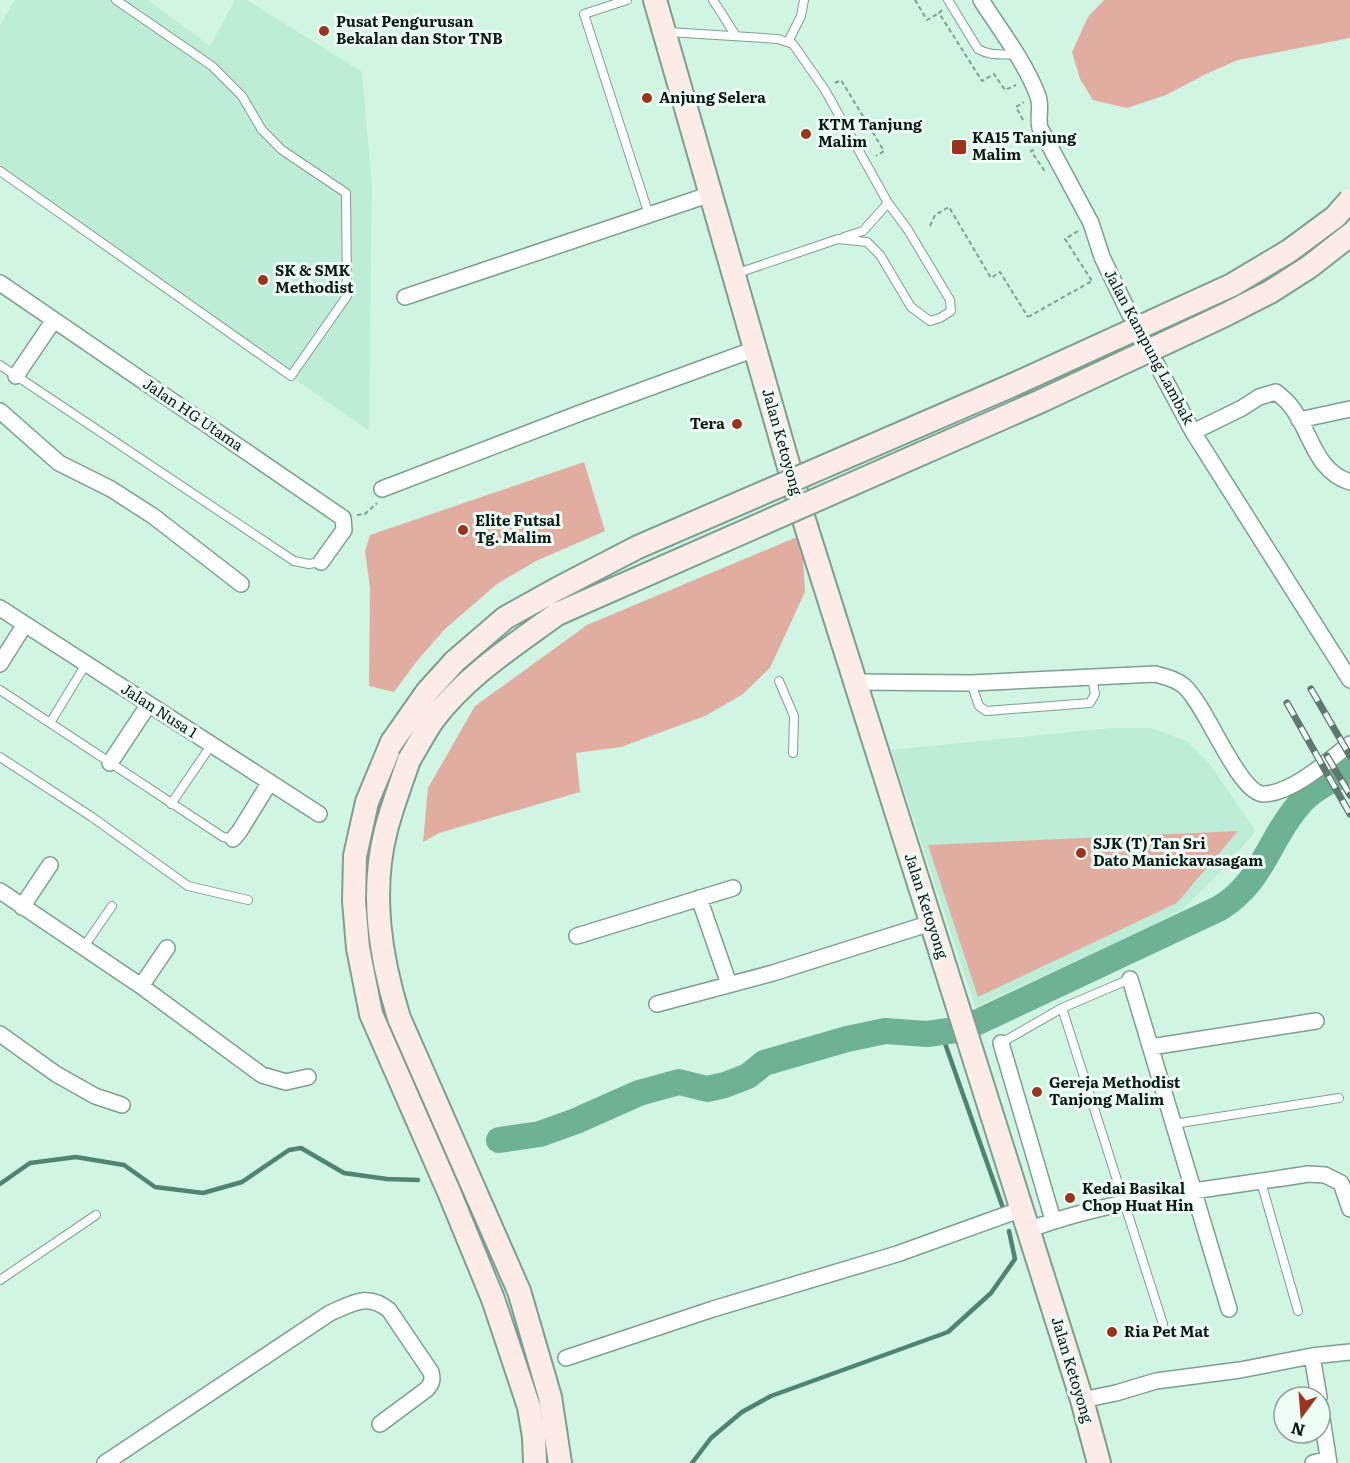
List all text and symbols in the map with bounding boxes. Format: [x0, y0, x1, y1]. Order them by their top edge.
place label: Pusat Pengurusan Bekalan dan Stor TNB [336, 9, 503, 49]
marker: Pusat Pengurusan Bekalan dan Stor TNB [317, 24, 331, 38]
place label: Anjung Selera [659, 85, 766, 108]
marker: Anjung Selera [640, 91, 654, 105]
place label: KTM Tanjung Malim [818, 112, 923, 152]
place label: KA15 Tanjung Malim [972, 125, 1077, 165]
marker: KTM Tanjung Malim [799, 127, 813, 141]
marker: KA15 Tanjung Malim [950, 138, 968, 156]
place label: SK & SMK Methodist [275, 258, 354, 298]
street label: Jalan Kampung Lambak [1100, 264, 1202, 429]
marker: SK & SMK Methodist [256, 273, 270, 287]
street label: Jalan HG Utama [139, 372, 249, 456]
street label: Jalan Ketoyong [757, 386, 810, 498]
place label: Tera [690, 411, 725, 434]
marker: Tera [730, 417, 744, 431]
place label: Elite Futsal Tg. Malim [475, 508, 561, 548]
marker: Elite Futsal Tg. Malim [456, 523, 470, 537]
street label: Jalan Nusa 1 [117, 676, 203, 743]
place label: SJK (T) Tan Sri Dato Manickavasagam [1093, 831, 1263, 871]
marker: SJK (T) Tan Sri Dato Manickavasagam [1074, 846, 1088, 860]
street label: Jalan Ketoyong [899, 850, 956, 962]
place label: Gereja Methodist Tanjong Malim [1049, 1070, 1181, 1110]
marker: Gereja Methodist Tanjong Malim [1030, 1085, 1044, 1099]
place label: Kedai Basikal Chop Huat Hin [1082, 1176, 1194, 1216]
marker: Kedai Basikal Chop Huat Hin [1063, 1191, 1077, 1205]
street label: Jalan Ketoyong [1046, 1314, 1101, 1426]
place label: Ria Pet Mat [1124, 1319, 1210, 1342]
marker: Ria Pet Mat [1105, 1325, 1119, 1339]
north arrow [1272, 1385, 1332, 1445]
text: N [1288, 1417, 1307, 1444]

